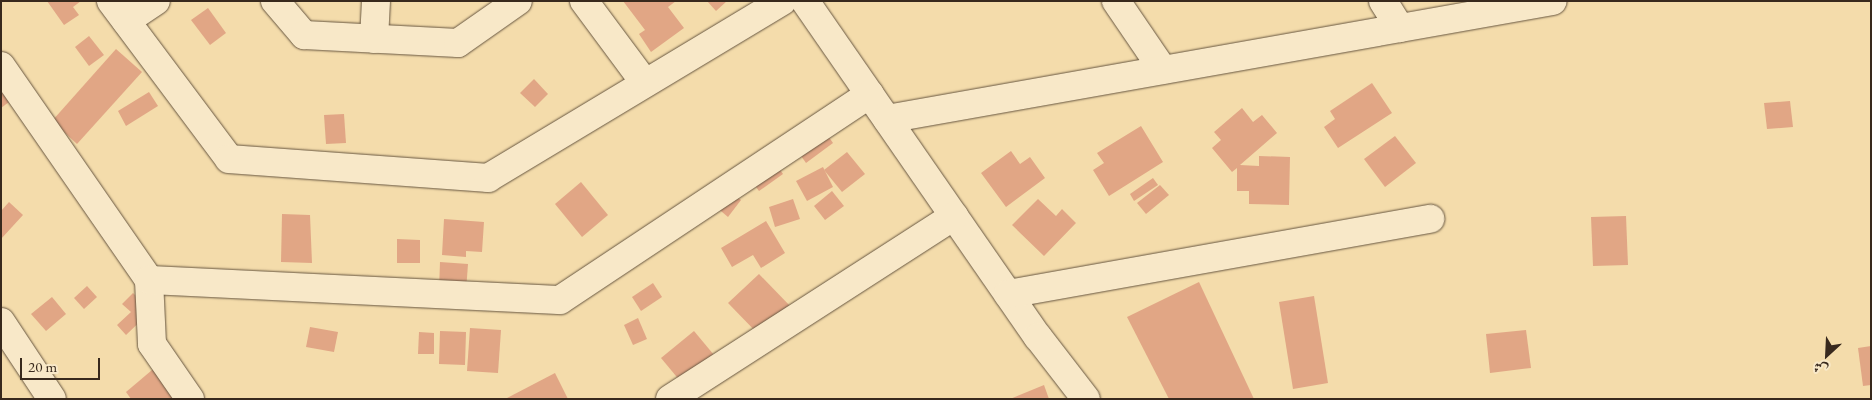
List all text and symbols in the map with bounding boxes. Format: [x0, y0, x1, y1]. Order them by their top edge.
north arrow [1802, 330, 1852, 380]
scale bar [22, 348, 102, 380]
text: 20 m [28, 357, 57, 376]
text: ش [1811, 358, 1831, 380]

